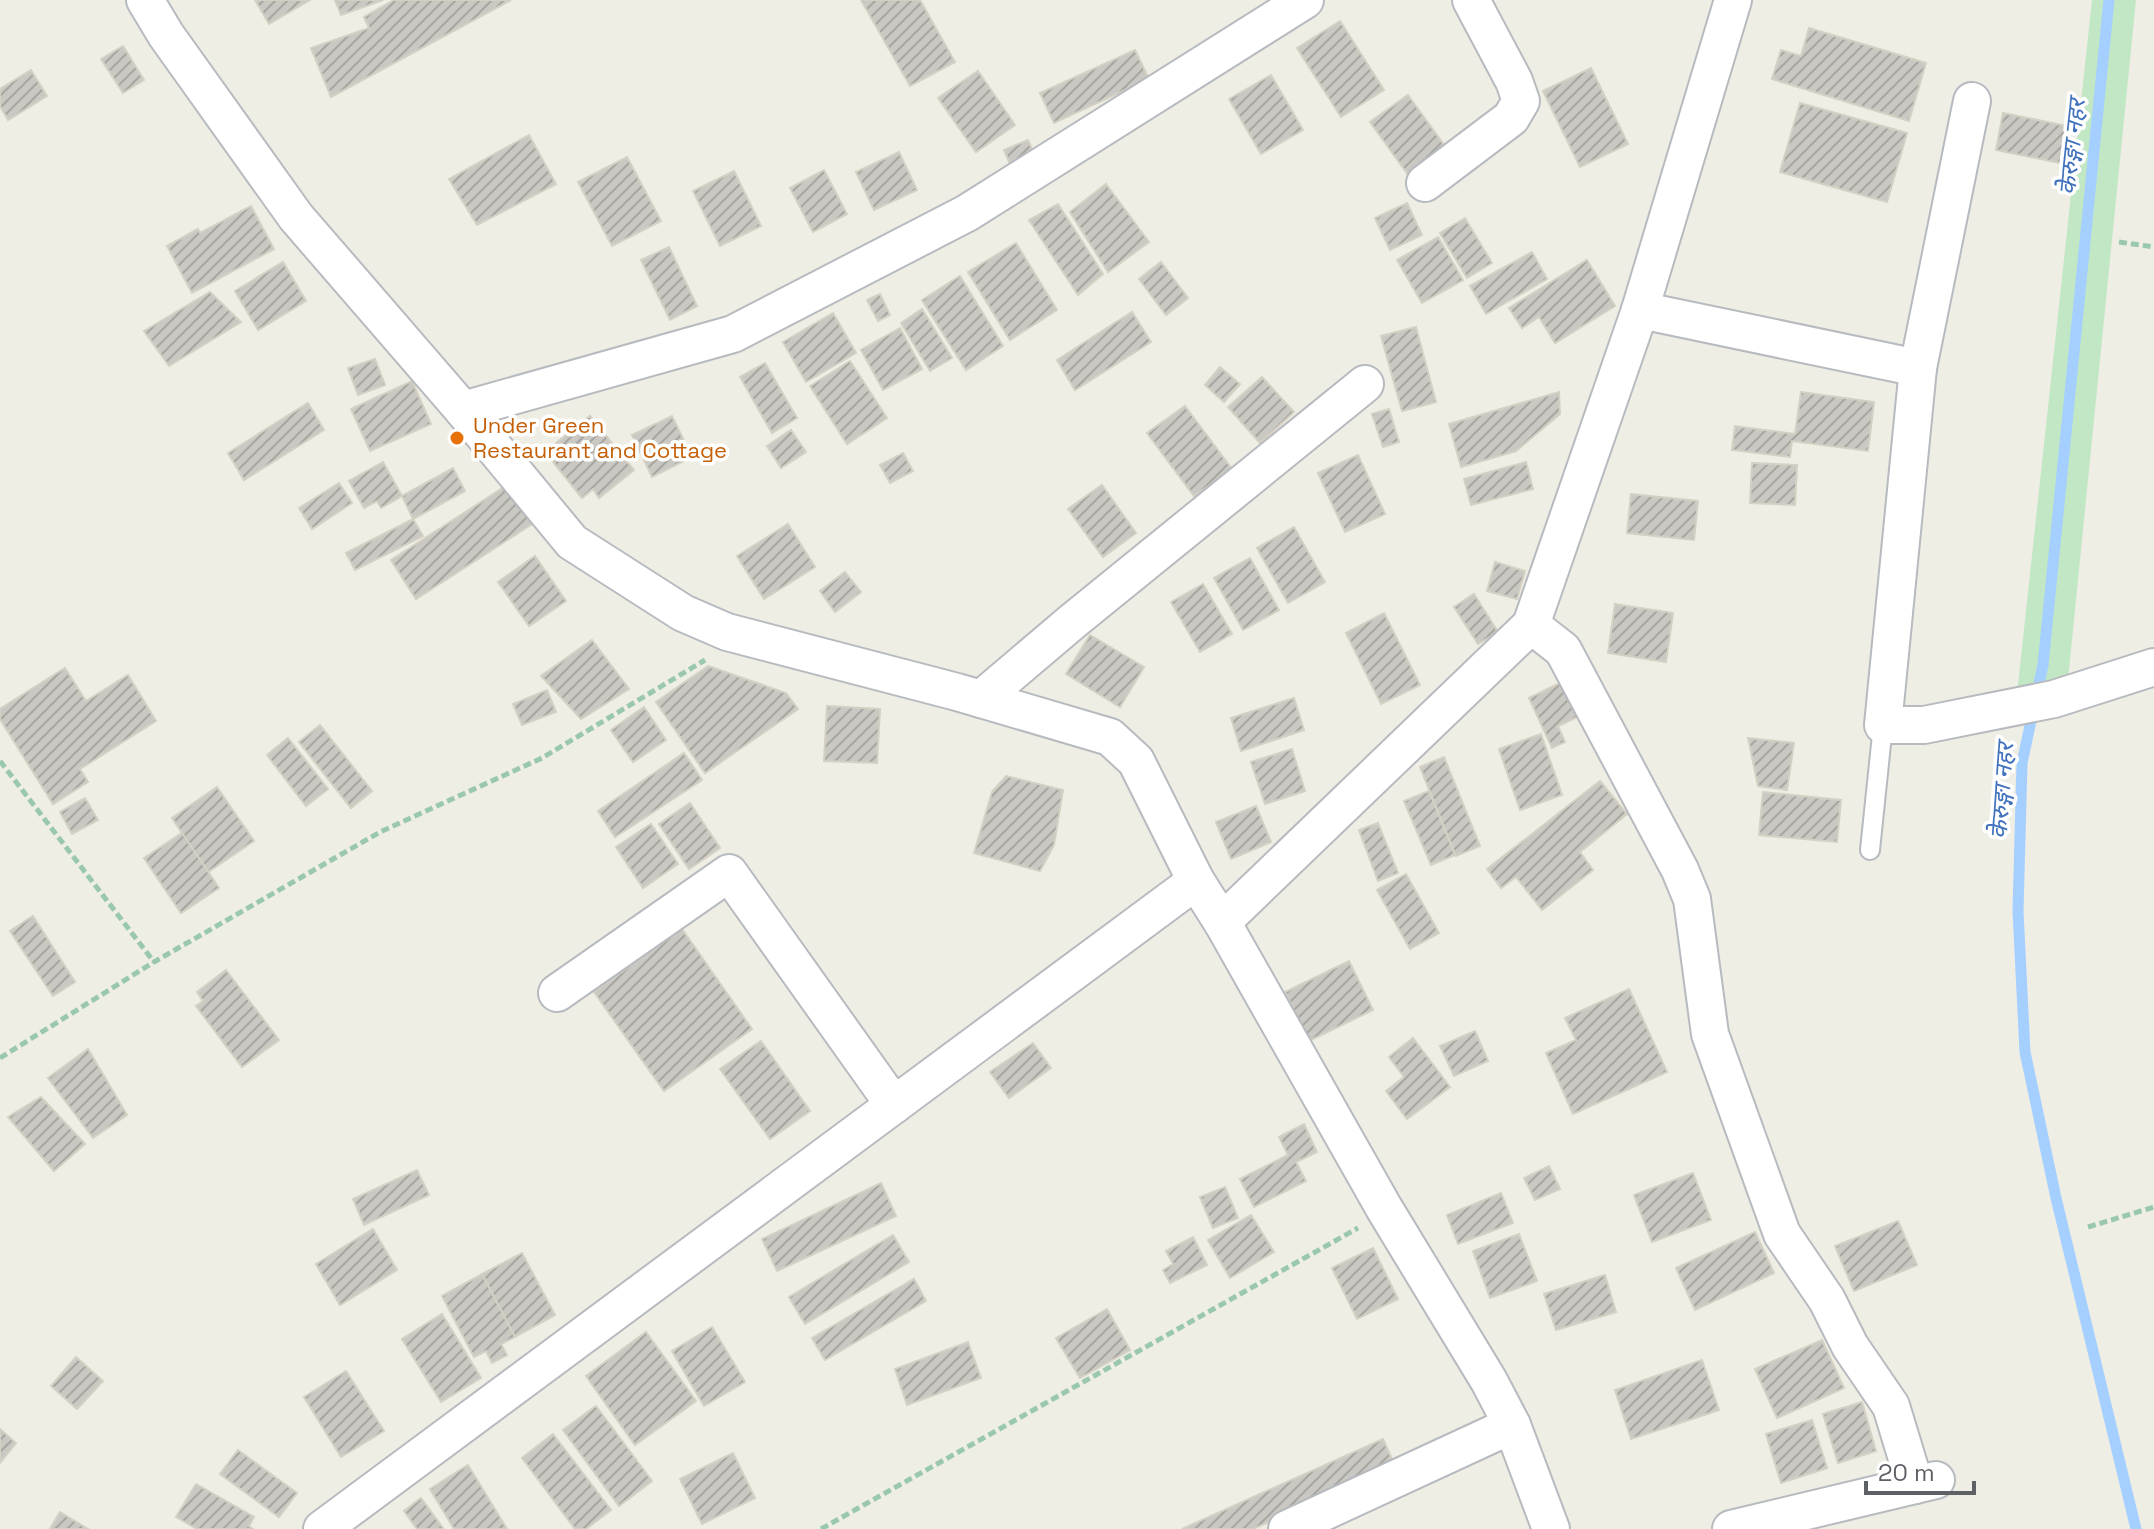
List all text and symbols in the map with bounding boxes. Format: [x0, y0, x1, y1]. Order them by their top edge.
water label: केेरुङ्गा नहर [2051, 93, 2092, 196]
place label: Under Green Restaurant and Cottage [473, 411, 727, 464]
marker: Under Green Restaurant and Cottage [448, 429, 466, 447]
water label: केेरुङ्गा नहर [1983, 738, 2021, 840]
scale bar [1866, 1445, 1974, 1495]
text: 20 m [1878, 1457, 1935, 1488]

